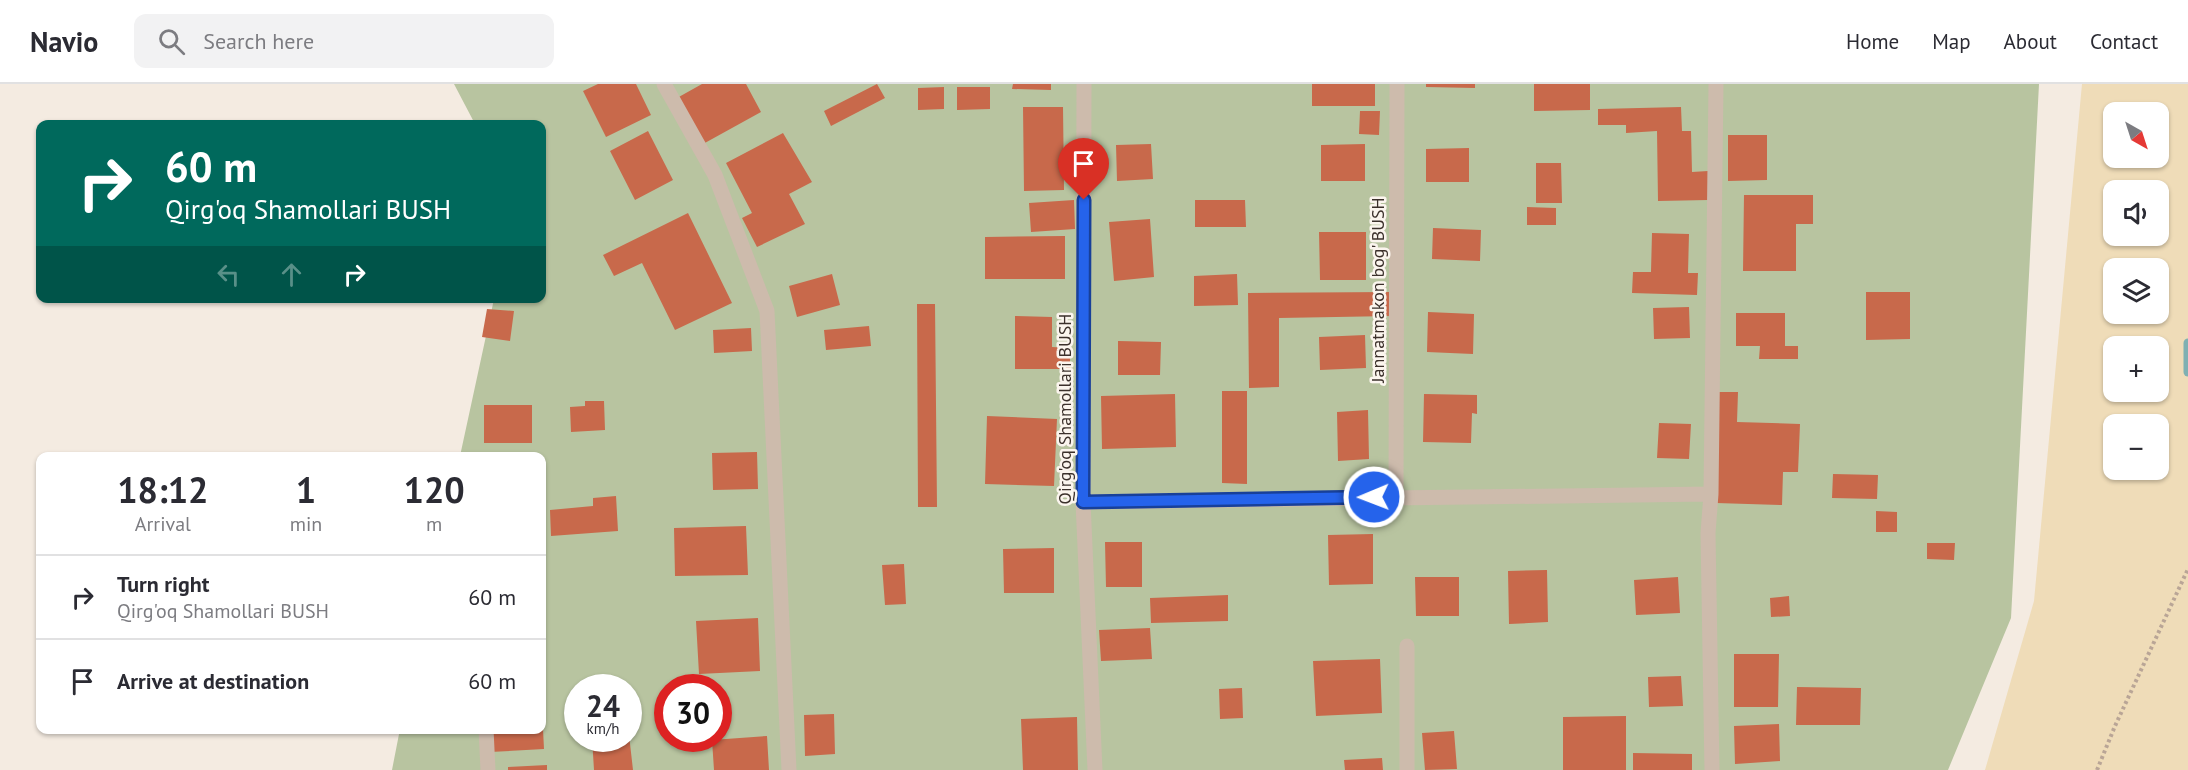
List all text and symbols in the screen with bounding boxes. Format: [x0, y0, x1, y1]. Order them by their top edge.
search box [134, 14, 554, 68]
text: Navio [30, 23, 98, 60]
icon: search [155, 25, 188, 58]
text: Search here [203, 27, 314, 55]
text: Home [1846, 28, 1899, 55]
text: Map [1932, 28, 1971, 55]
text: About [2004, 28, 2057, 55]
text: Contact [2090, 28, 2158, 55]
north arrow [2103, 102, 2169, 168]
map controls [2103, 102, 2169, 480]
pin [1058, 138, 1109, 200]
text: 60 m [165, 139, 257, 194]
icon: right [66, 144, 144, 222]
icon: arrive [1067, 147, 1100, 180]
button: sound [2103, 180, 2169, 246]
text: Qirg'oq Shamollari BUSH [165, 192, 451, 226]
street label: Jannatmakon bog' BUSH [1366, 197, 1389, 384]
icon: left [212, 258, 245, 291]
icon: ahead [275, 258, 308, 291]
icon: right [338, 258, 371, 291]
button: layers [2103, 258, 2169, 324]
street label: Qirg'oq Shamollari BUSH [1053, 314, 1076, 504]
button: + [2103, 336, 2169, 402]
button: − [2103, 414, 2169, 480]
position arrow [1342, 465, 1406, 529]
text: 18:12 [117, 466, 209, 513]
text: 1 [296, 466, 316, 513]
text: 120 [404, 466, 465, 513]
text: Arrival [135, 511, 191, 537]
text: min [290, 511, 322, 537]
text: m [426, 511, 442, 537]
text: Turn right [117, 570, 209, 598]
icon: right [66, 581, 99, 614]
text: 60 m [468, 583, 516, 611]
text: Qirg'oq Shamollari BUSH [117, 598, 329, 624]
icon: arrive [66, 665, 99, 698]
text: Arrive at destination [117, 667, 309, 695]
text: 60 m [468, 667, 516, 695]
speed limit sign: 30 [654, 674, 732, 752]
text: 24 [586, 686, 620, 725]
text: km/h [587, 719, 619, 738]

